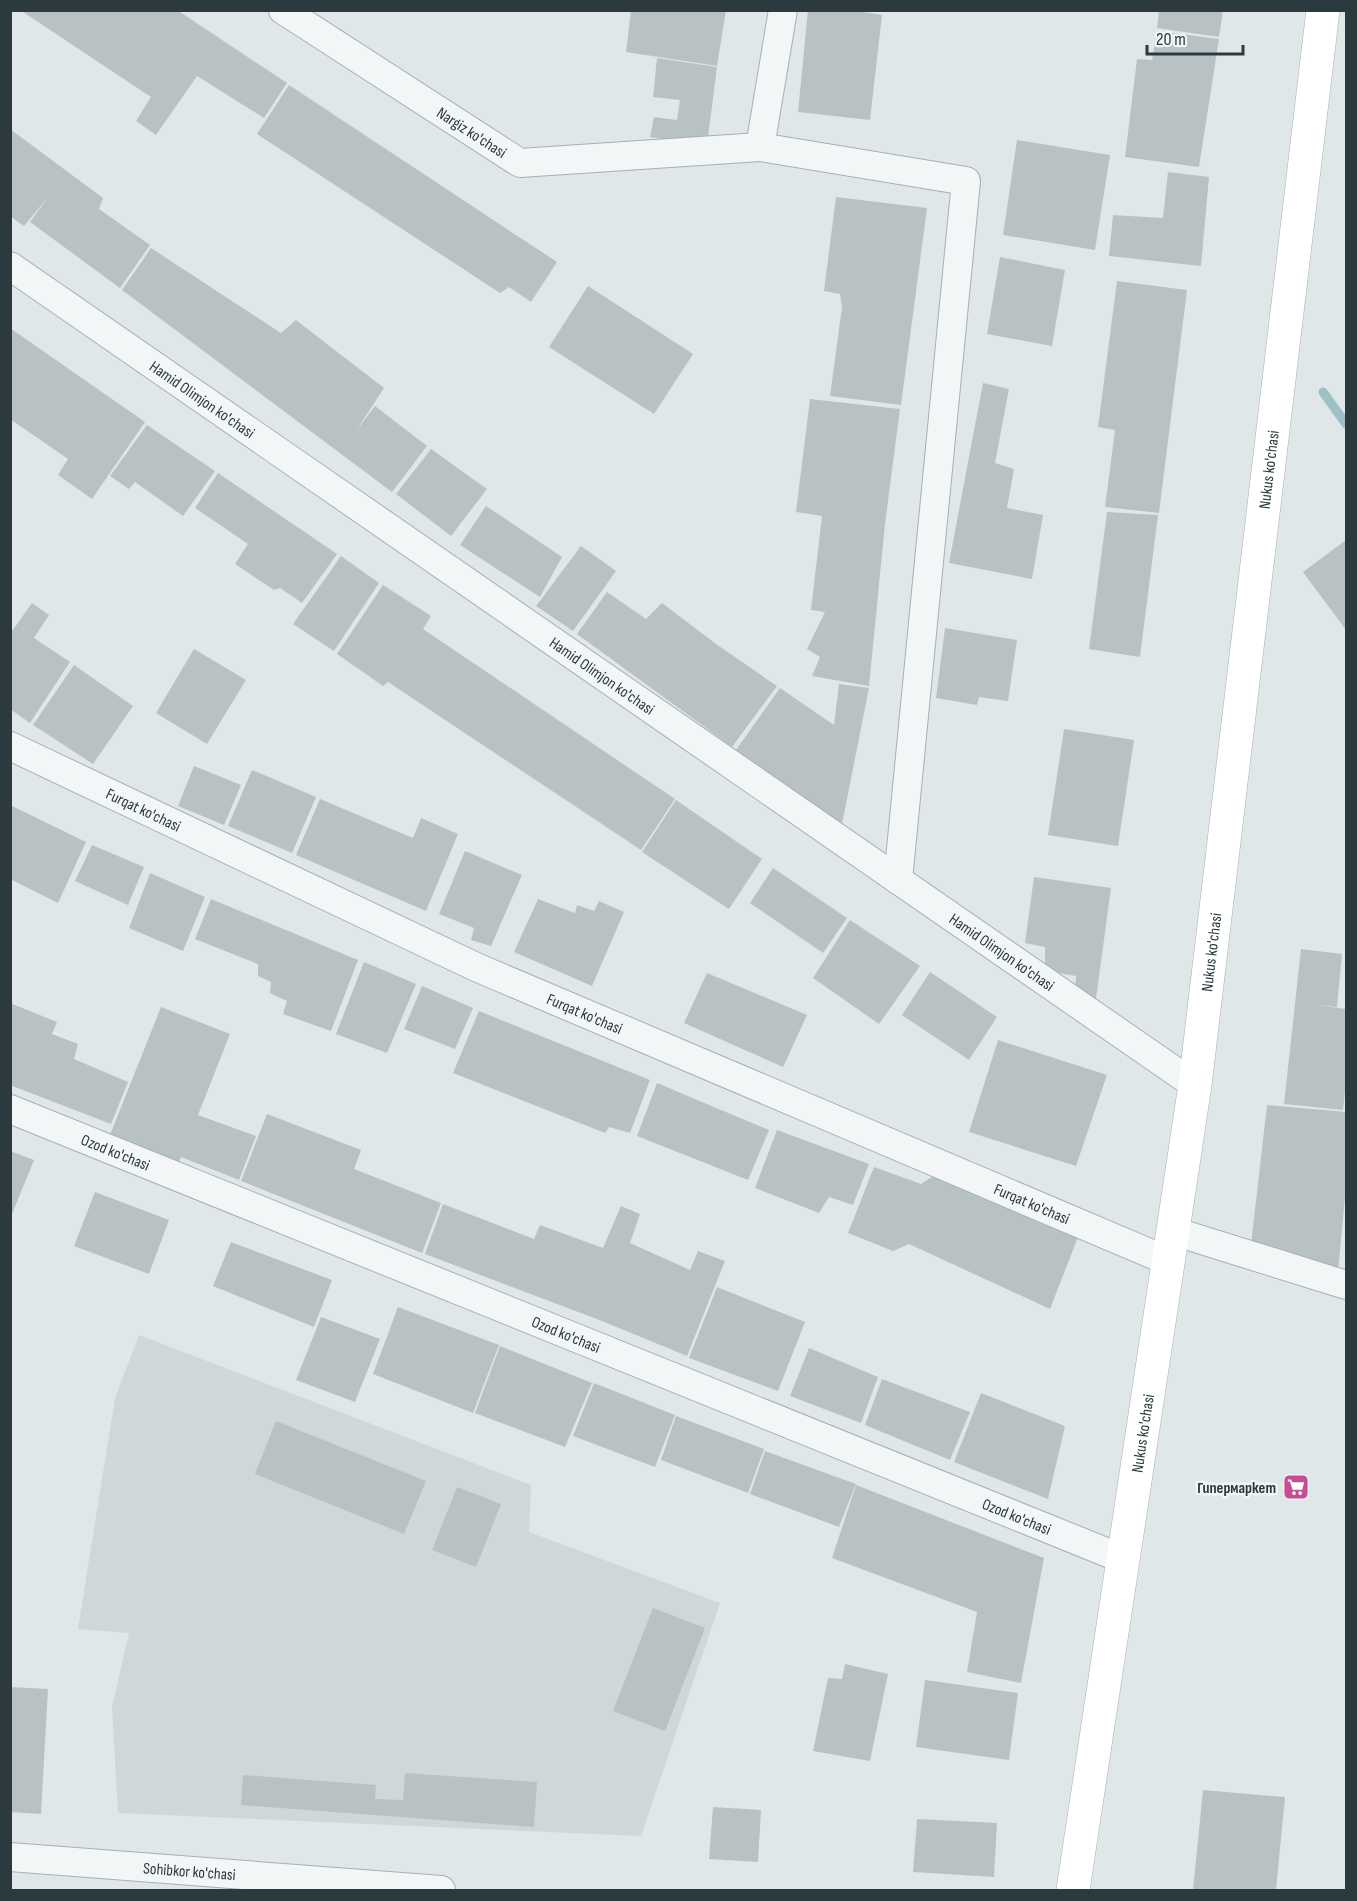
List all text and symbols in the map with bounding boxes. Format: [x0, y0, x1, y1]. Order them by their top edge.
scale bar [1147, 18, 1243, 56]
text: 20 m [1156, 29, 1186, 50]
street label: Nargiz ko'chasi [433, 104, 510, 163]
street label: Hamid Olimjon ko'chasi [145, 357, 258, 443]
street label: Nukus ko'chasi [1256, 429, 1284, 510]
street label: Hamid Olimjon ko'chasi [545, 634, 658, 719]
street label: Furqat ko'chasi [103, 785, 184, 837]
street label: Hamid Olimjon ko'chasi [945, 910, 1057, 996]
street label: Nukus ko'chasi [1198, 912, 1226, 993]
street label: Furqat ko'chasi [543, 990, 625, 1039]
street label: Ozod ko'chasi [78, 1131, 152, 1176]
street label: Furqat ko'chasi [991, 1180, 1072, 1229]
street label: Ozod ko'chasi [529, 1313, 603, 1358]
street label: Nukus ko'chasi [1128, 1393, 1159, 1474]
supermarket icon: Гипермаркет [1281, 1472, 1311, 1502]
place label: Гипермаркет [1197, 1479, 1276, 1498]
street label: Ozod ko'chasi [979, 1495, 1053, 1540]
street label: Sohibkor ko'chasi [142, 1859, 236, 1885]

